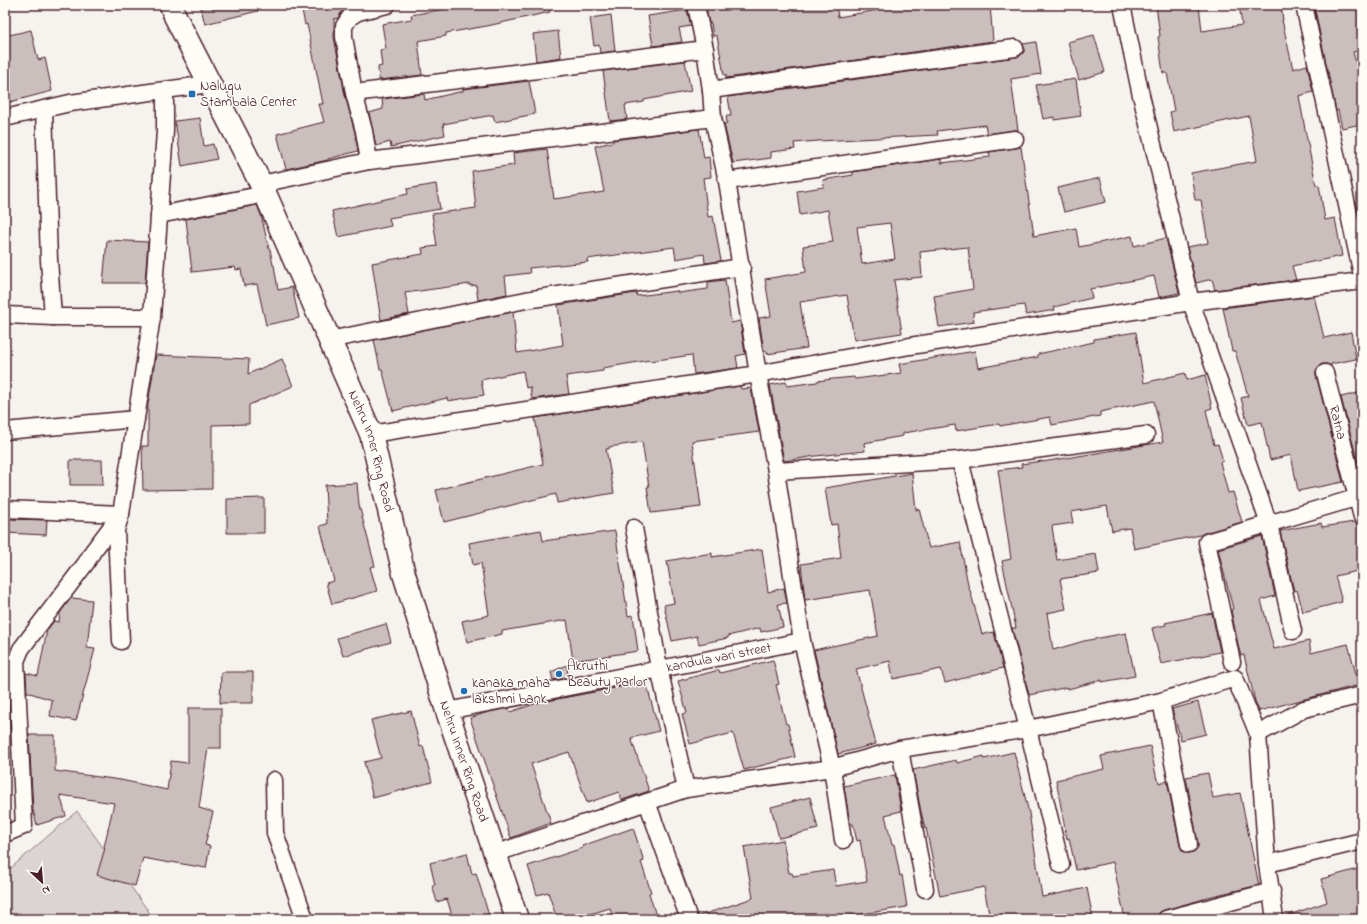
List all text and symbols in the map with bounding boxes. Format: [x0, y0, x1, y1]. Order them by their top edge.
place label: Nalugu Stambala Center [200, 76, 297, 113]
marker: Nalugu Stambala Center [187, 89, 197, 99]
street label: Nehru Inner Ring Road [342, 387, 400, 514]
street label: Ratna [1323, 403, 1352, 442]
street label: kandula vari street [664, 637, 773, 678]
place label: Akruthi Beauty Parlor [566, 656, 648, 694]
marker: Akruthi Beauty Parlor [554, 669, 564, 679]
place label: kanaka maha lakshmi bank [472, 673, 550, 710]
marker: kanaka maha lakshmi bank [459, 686, 469, 696]
street label: Nehru Inner Ring Road [434, 698, 494, 825]
north arrow [22, 862, 62, 902]
text: N [39, 881, 53, 899]

